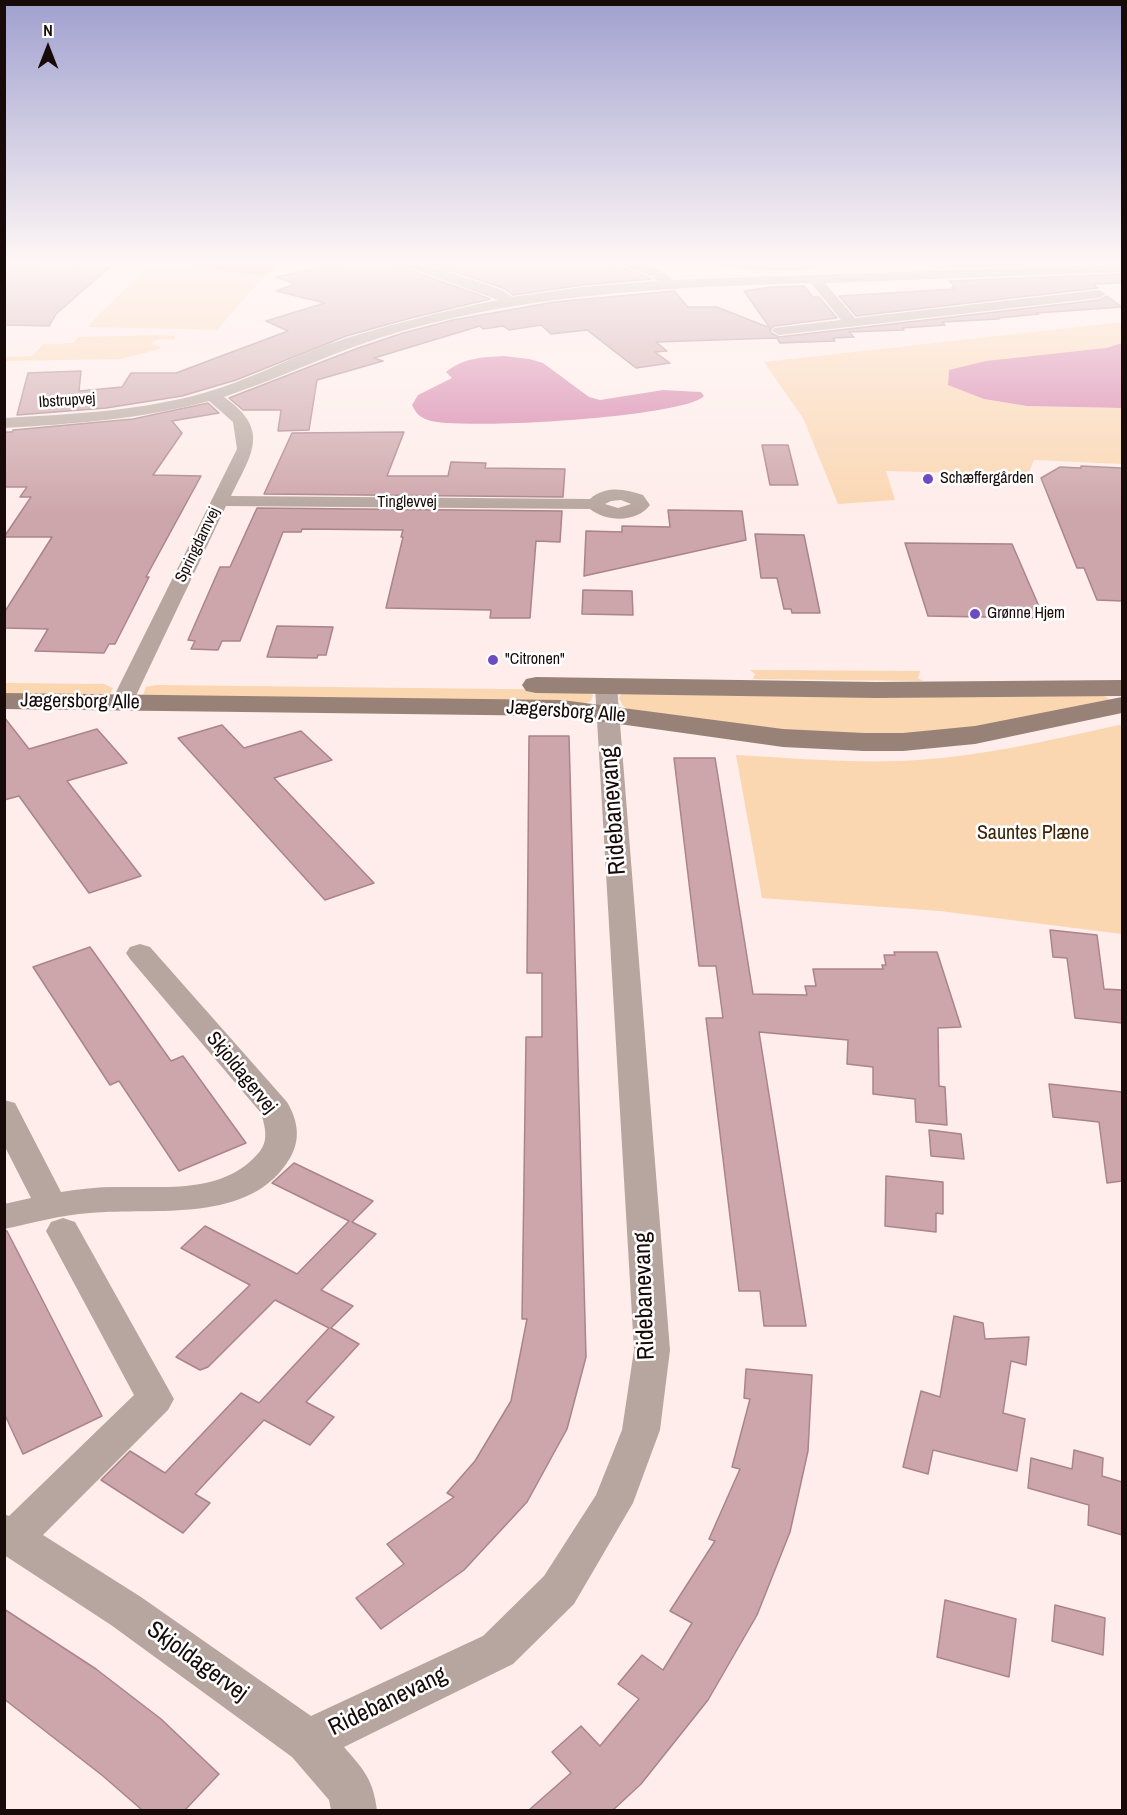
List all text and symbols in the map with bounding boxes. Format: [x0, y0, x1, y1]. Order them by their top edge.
north arrow [18, 18, 78, 78]
text: N [43, 19, 53, 41]
street label: Ibstrupvej [38, 389, 96, 413]
place label: Schæffergården [940, 469, 1034, 489]
marker: Schæffergården [921, 472, 935, 486]
street label: Tinglevvej [377, 493, 437, 513]
street label: Springdamvej [172, 504, 224, 586]
place label: Grønne Hjem [987, 604, 1065, 624]
marker: Grønne Hjem [968, 607, 982, 621]
place label: "Citronen" [505, 650, 565, 670]
marker: "Citronen" [486, 653, 500, 667]
street label: Jægersborg Alle [20, 689, 140, 715]
street label: Jægersborg Alle [506, 696, 626, 728]
street label: Ridebanevang [595, 746, 633, 876]
park label: Sauntes Plæne [977, 822, 1089, 846]
street label: Skjoldagervej [201, 1027, 281, 1119]
street label: Ridebanevang [628, 1232, 662, 1360]
street label: Skjoldagervej [141, 1616, 253, 1708]
street label: Ridebanevang [324, 1661, 452, 1743]

